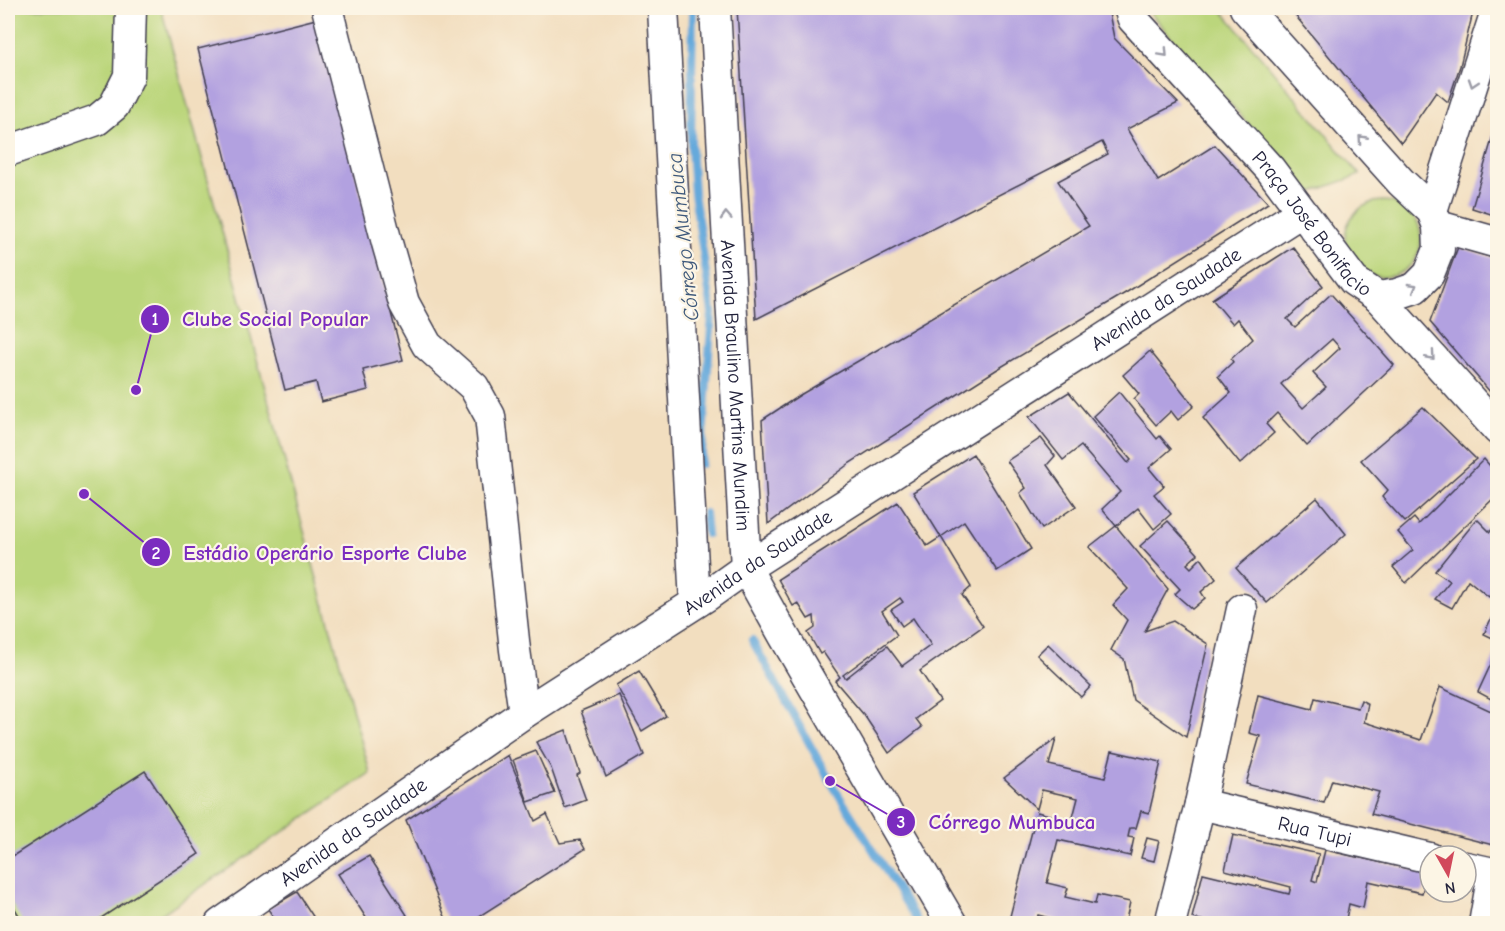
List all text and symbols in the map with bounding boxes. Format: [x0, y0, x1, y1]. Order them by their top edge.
one-way arrow [1157, 47, 1168, 57]
one-way arrow [1468, 77, 1480, 88]
one-way arrow [1358, 135, 1369, 145]
street label: Praça José Bonifacio [1247, 146, 1376, 301]
water label: Córrego Mumbuca [662, 152, 704, 322]
one-way arrow [720, 211, 733, 220]
street label: Avenida Braulino Martins Mundim [716, 239, 755, 532]
street label: Avenida da Saudade [1087, 243, 1245, 356]
one-way arrow [1407, 282, 1417, 294]
callout: Clube Social Popular [140, 300, 380, 339]
text: Clube Social Popular [182, 307, 369, 331]
text: 1 [151, 309, 159, 330]
one-way arrow [1424, 349, 1435, 359]
street label: Avenida da Saudade [679, 505, 836, 620]
callout: Estádio Operário Esporte Clube [141, 533, 478, 572]
text: Estádio Operário Esporte Clube [183, 541, 467, 565]
text: 2 [152, 543, 161, 564]
street label: Avenida da Saudade [275, 773, 431, 891]
callout: Córrego Mumbuca [886, 802, 1107, 841]
text: Córrego Mumbuca [929, 810, 1095, 834]
text: 3 [897, 812, 905, 833]
street label: Rua Tupi [1276, 812, 1354, 851]
north arrow [1418, 844, 1478, 904]
text: N [1444, 878, 1457, 898]

